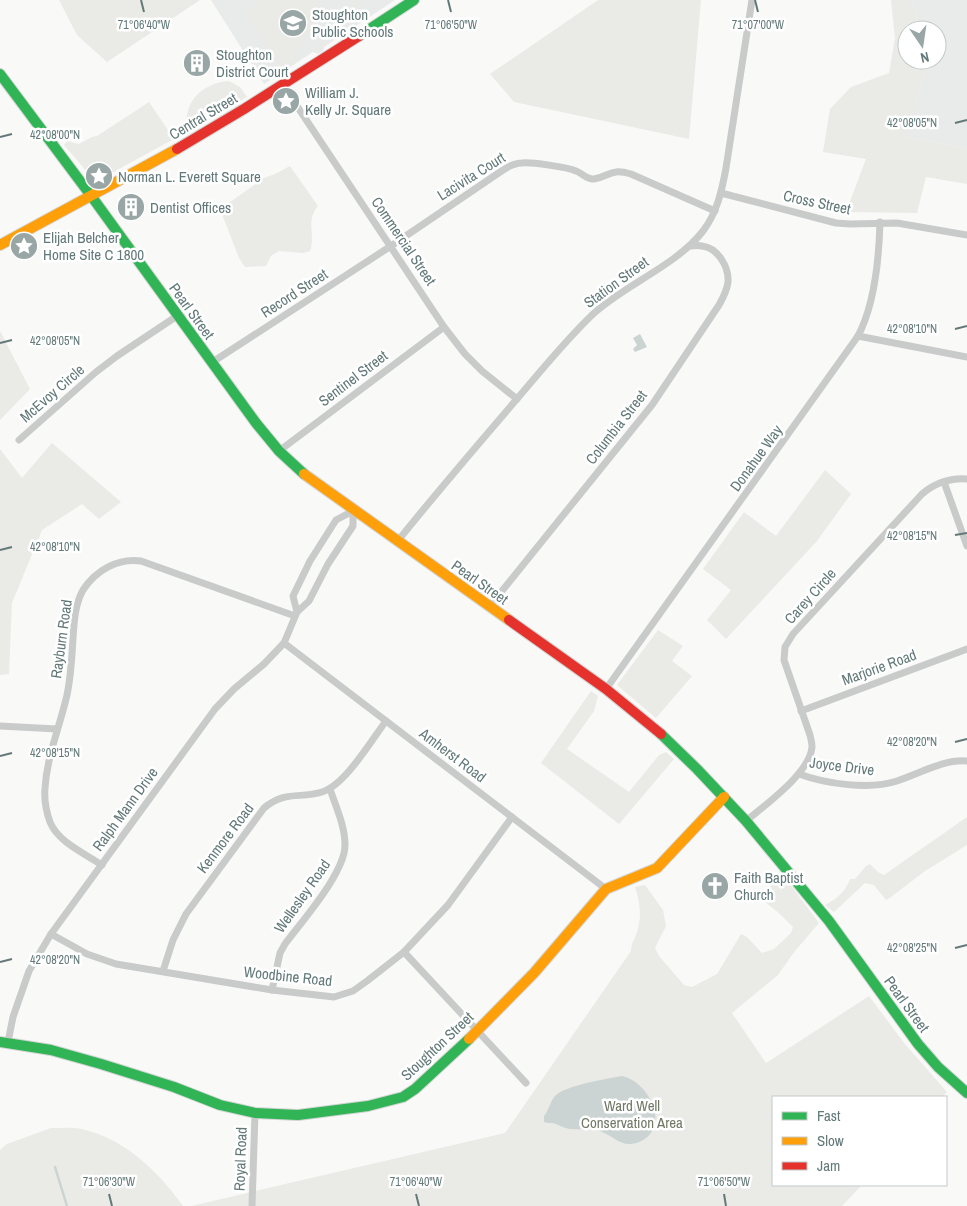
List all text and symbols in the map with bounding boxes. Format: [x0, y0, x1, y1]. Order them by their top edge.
place label: Stoughton Public Schools [312, 4, 393, 42]
school or university icon: Stoughton Public Schools [278, 8, 308, 38]
text: 71°06'40"W [118, 17, 171, 33]
text: 71°06'50"W [425, 17, 478, 33]
text: 71°07'00"W [732, 17, 785, 33]
north arrow [897, 20, 947, 70]
place label: Stoughton District Court [216, 44, 289, 82]
building icon: Stoughton District Court [182, 48, 212, 78]
text: N [919, 48, 931, 67]
place label: William J. Kelly Jr. Square [305, 82, 391, 120]
place icon: William J. Kelly Jr. Square [271, 86, 301, 116]
street label: Central Street [165, 87, 241, 145]
text: 42°08'05"N [887, 115, 937, 131]
text: 42°08'00"N [30, 127, 80, 143]
street label: Lacivita Court [433, 146, 510, 205]
place icon: Norman L. Everett Square [84, 161, 114, 191]
place label: Norman L. Everett Square [118, 166, 261, 187]
street label: Cross Street [781, 185, 853, 219]
building icon: Dentist Offices [116, 192, 146, 222]
street label: Commercial Street [367, 193, 442, 290]
place label: Dentist Offices [150, 197, 231, 218]
place label: Elijah Belcher Home Site C 1800 [43, 227, 144, 265]
place icon: Elijah Belcher Home Site C 1800 [9, 231, 39, 261]
street label: Station Street [579, 251, 653, 313]
street label: Record Street [256, 263, 332, 322]
street label: Pearl Street [164, 279, 220, 344]
text: 42°08'10"N [887, 321, 937, 337]
text: 42°08'05"N [30, 333, 80, 349]
street label: Sentinel Street [314, 345, 392, 411]
street label: McEvoy Circle [15, 359, 89, 427]
street label: Columbia Street [580, 385, 652, 468]
street label: Donahue Way [725, 420, 788, 496]
text: 42°08'15"N [887, 528, 937, 544]
text: 42°08'10"N [30, 539, 80, 555]
street label: Pearl Street [447, 555, 513, 610]
street label: Carey Circle [779, 563, 841, 628]
street label: Rayburn Road [45, 598, 77, 680]
street label: Marjorie Road [839, 644, 919, 690]
street label: Amherst Road [414, 722, 491, 787]
text: 42°08'20"N [887, 734, 937, 750]
text: 42°08'15"N [30, 745, 80, 761]
street label: Joyce Drive [808, 752, 876, 780]
street label: Ralph Mann Drive [87, 763, 163, 855]
street label: Kenmore Road [192, 799, 258, 877]
street label: Wellesley Road [269, 855, 335, 937]
place label: Faith Baptist Church [734, 867, 804, 905]
church icon: Faith Baptist Church [700, 871, 730, 901]
text: 42°08'25"N [887, 940, 937, 956]
text: 42°08'20"N [30, 952, 80, 968]
street label: Woodbine Road [243, 961, 333, 991]
street label: Pearl Street [879, 972, 935, 1037]
street label: Stoughton Street [396, 1006, 478, 1085]
park label: Ward Well Conservation Area [581, 1095, 683, 1133]
legend [772, 1096, 947, 1186]
text: Fast [817, 1105, 841, 1126]
street label: Royal Road [228, 1127, 252, 1191]
text: Slow [817, 1130, 844, 1151]
text: Jam [817, 1155, 840, 1176]
text: 71°06'30"W [83, 1174, 136, 1190]
text: 71°06'40"W [390, 1174, 443, 1190]
text: 71°06'50"W [698, 1174, 751, 1190]

